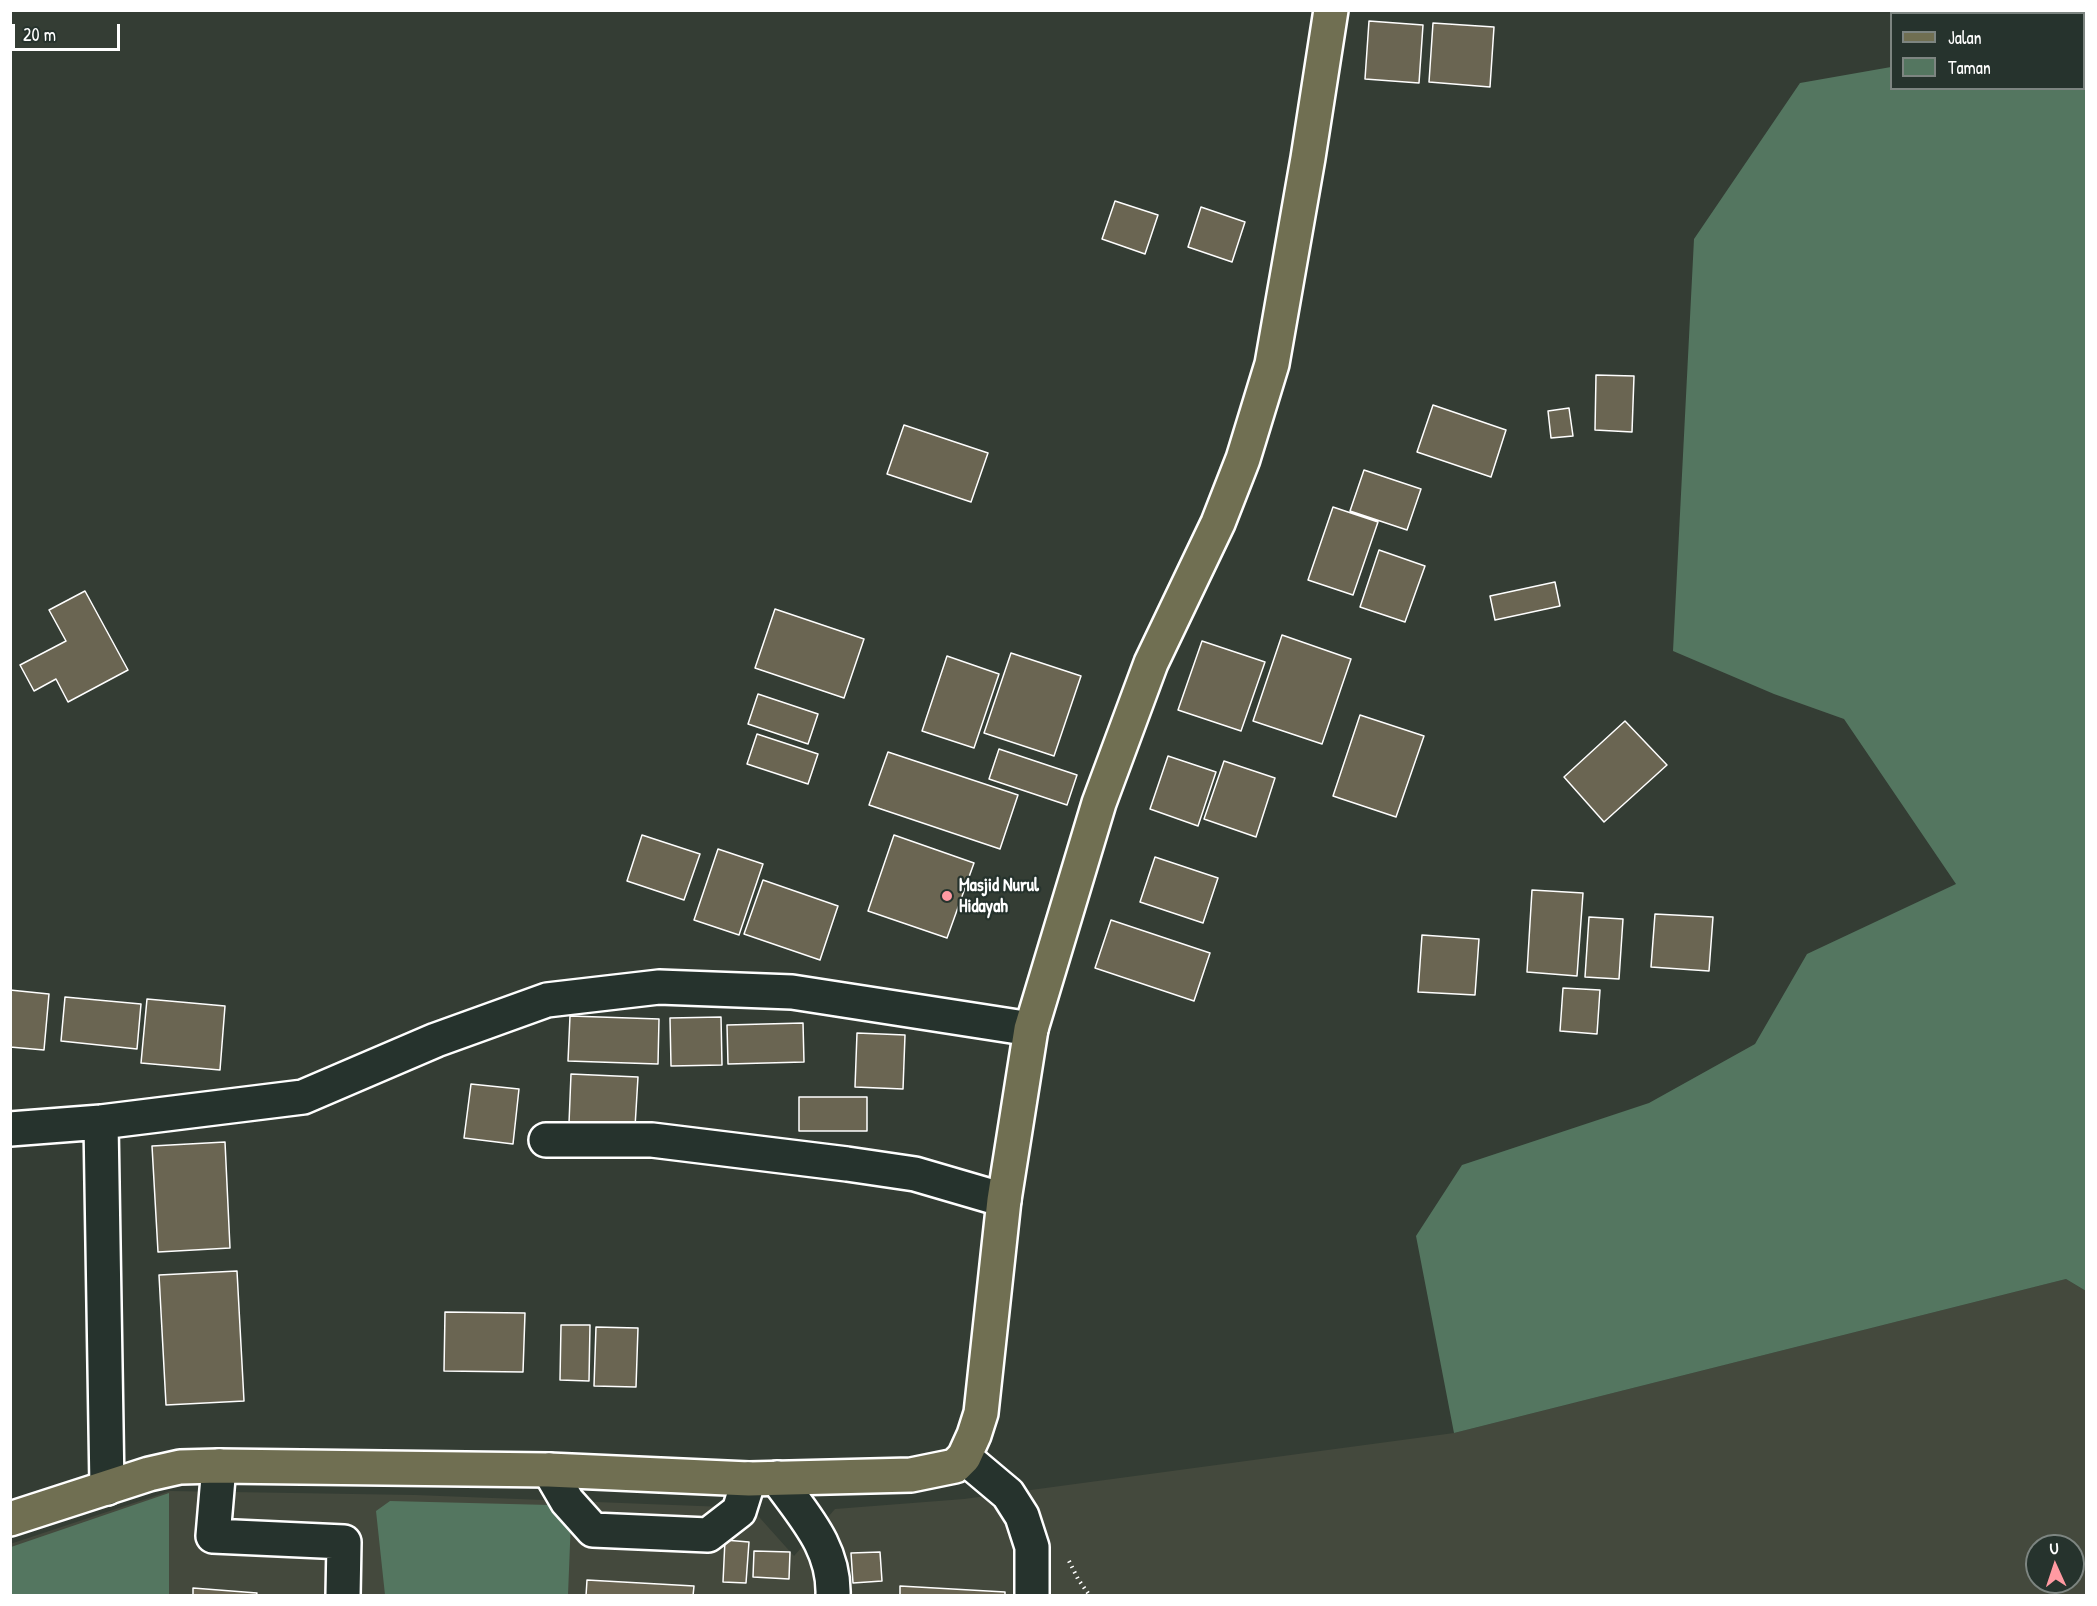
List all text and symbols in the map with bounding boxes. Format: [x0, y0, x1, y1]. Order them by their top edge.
scale bar [15, 12, 123, 50]
legend [1890, 12, 2085, 90]
text: 20 m [23, 22, 56, 47]
text: Jalan [1948, 25, 1982, 50]
text: Taman [1948, 55, 1991, 80]
place label: Masjid Nurul Hidayah [959, 875, 1039, 918]
marker: Masjid Nurul Hidayah [940, 889, 954, 903]
north arrow [2025, 1534, 2085, 1594]
text: U [2049, 1537, 2059, 1559]

